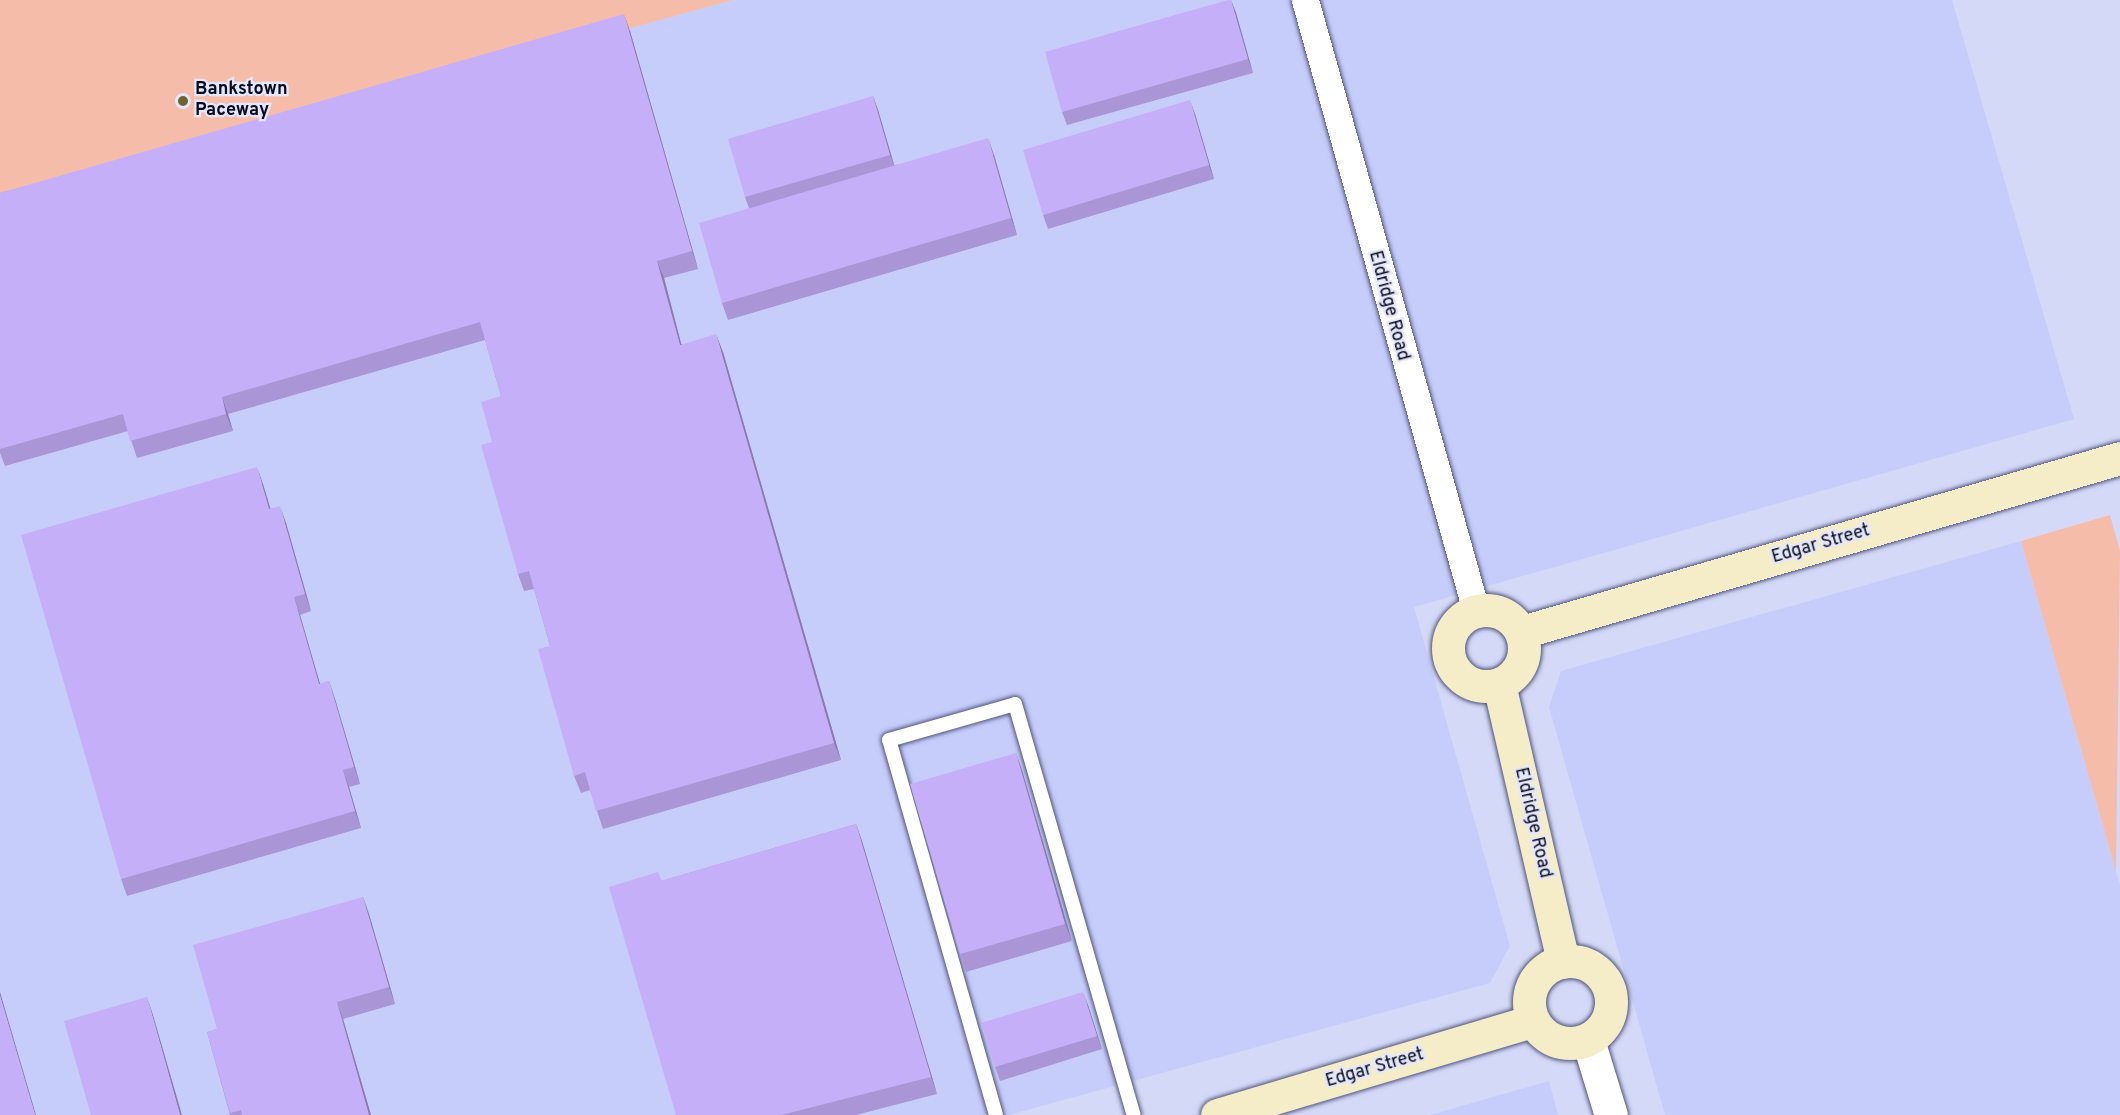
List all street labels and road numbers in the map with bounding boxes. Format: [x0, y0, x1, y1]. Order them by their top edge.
street label: Eldridge Road [1363, 249, 1413, 363]
street label: Edgar Street [1769, 521, 1873, 569]
street label: Eldridge Road [1509, 766, 1555, 880]
street label: Edgar Street [1323, 1045, 1427, 1093]

